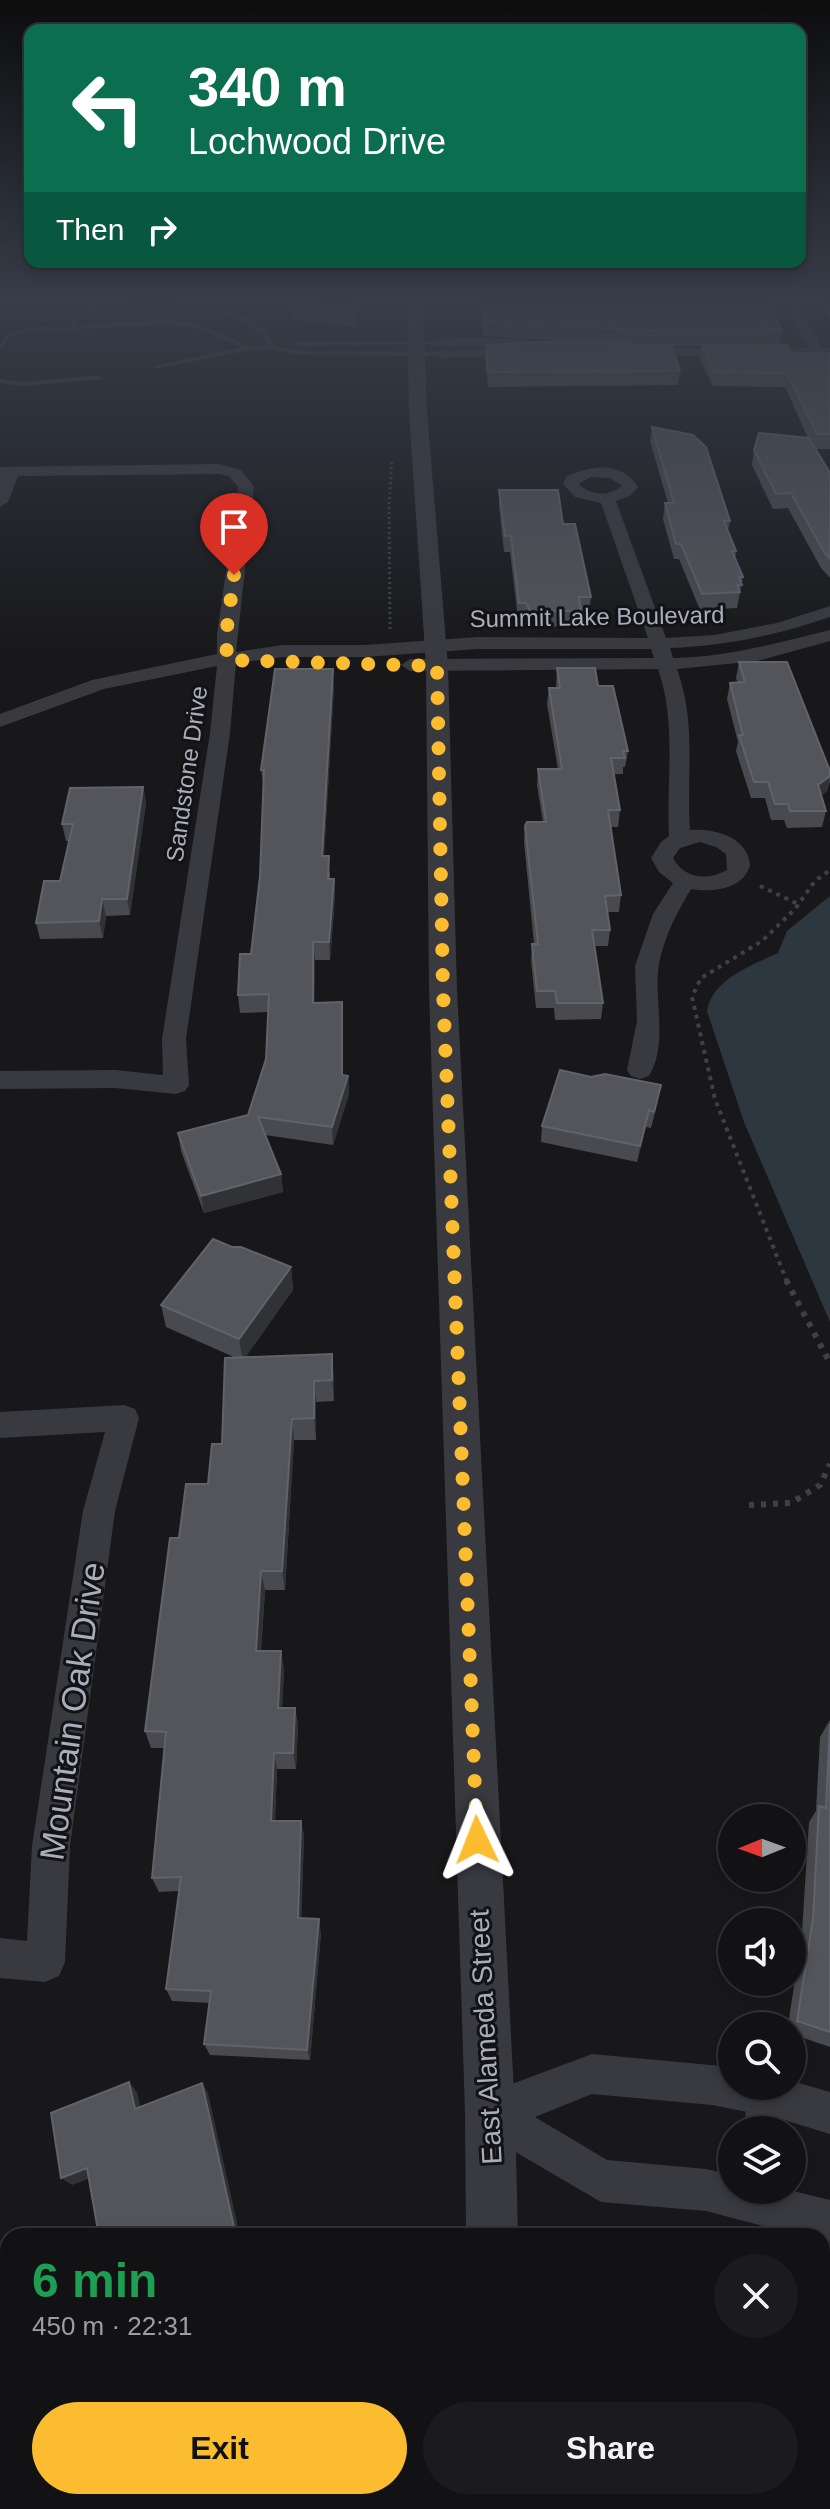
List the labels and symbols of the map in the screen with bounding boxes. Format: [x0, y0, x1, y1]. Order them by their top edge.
pin [200, 493, 268, 575]
street label: Summit Lake Boulevard [469, 601, 725, 632]
street label: Sandstone Drive [161, 684, 212, 864]
street label: Mountain Oak Drive [32, 1560, 112, 1862]
position arrow [435, 1798, 519, 1882]
north arrow [718, 1804, 806, 1892]
street label: East Alameda Street [463, 1908, 508, 2165]

